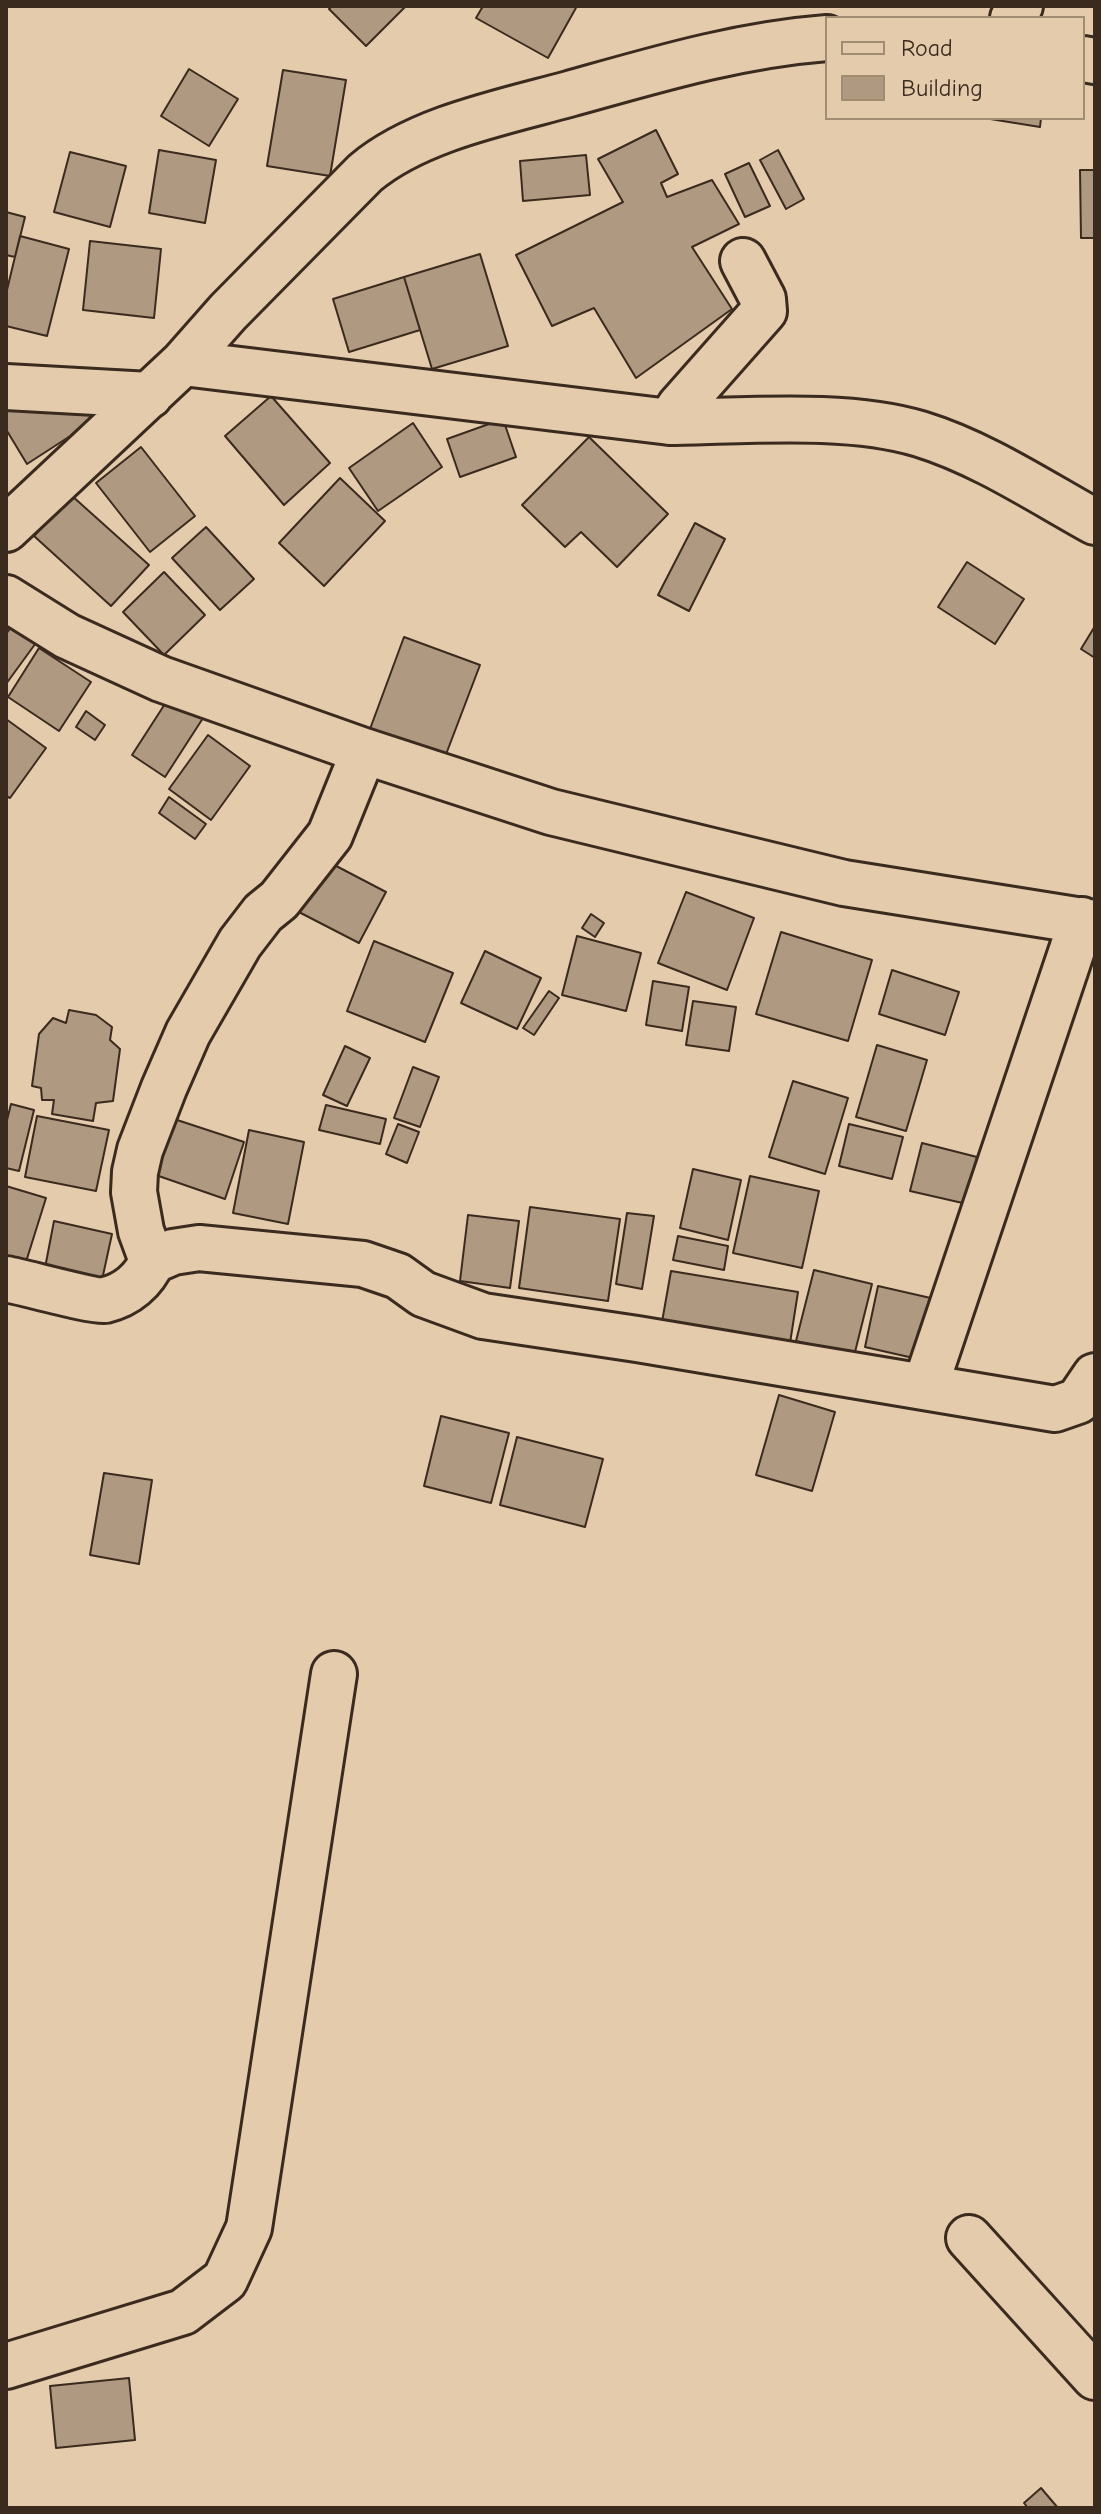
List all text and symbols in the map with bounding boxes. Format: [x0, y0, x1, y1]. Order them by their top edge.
legend [825, 16, 1085, 120]
text: Road [901, 34, 953, 62]
text: Building [901, 74, 983, 102]

